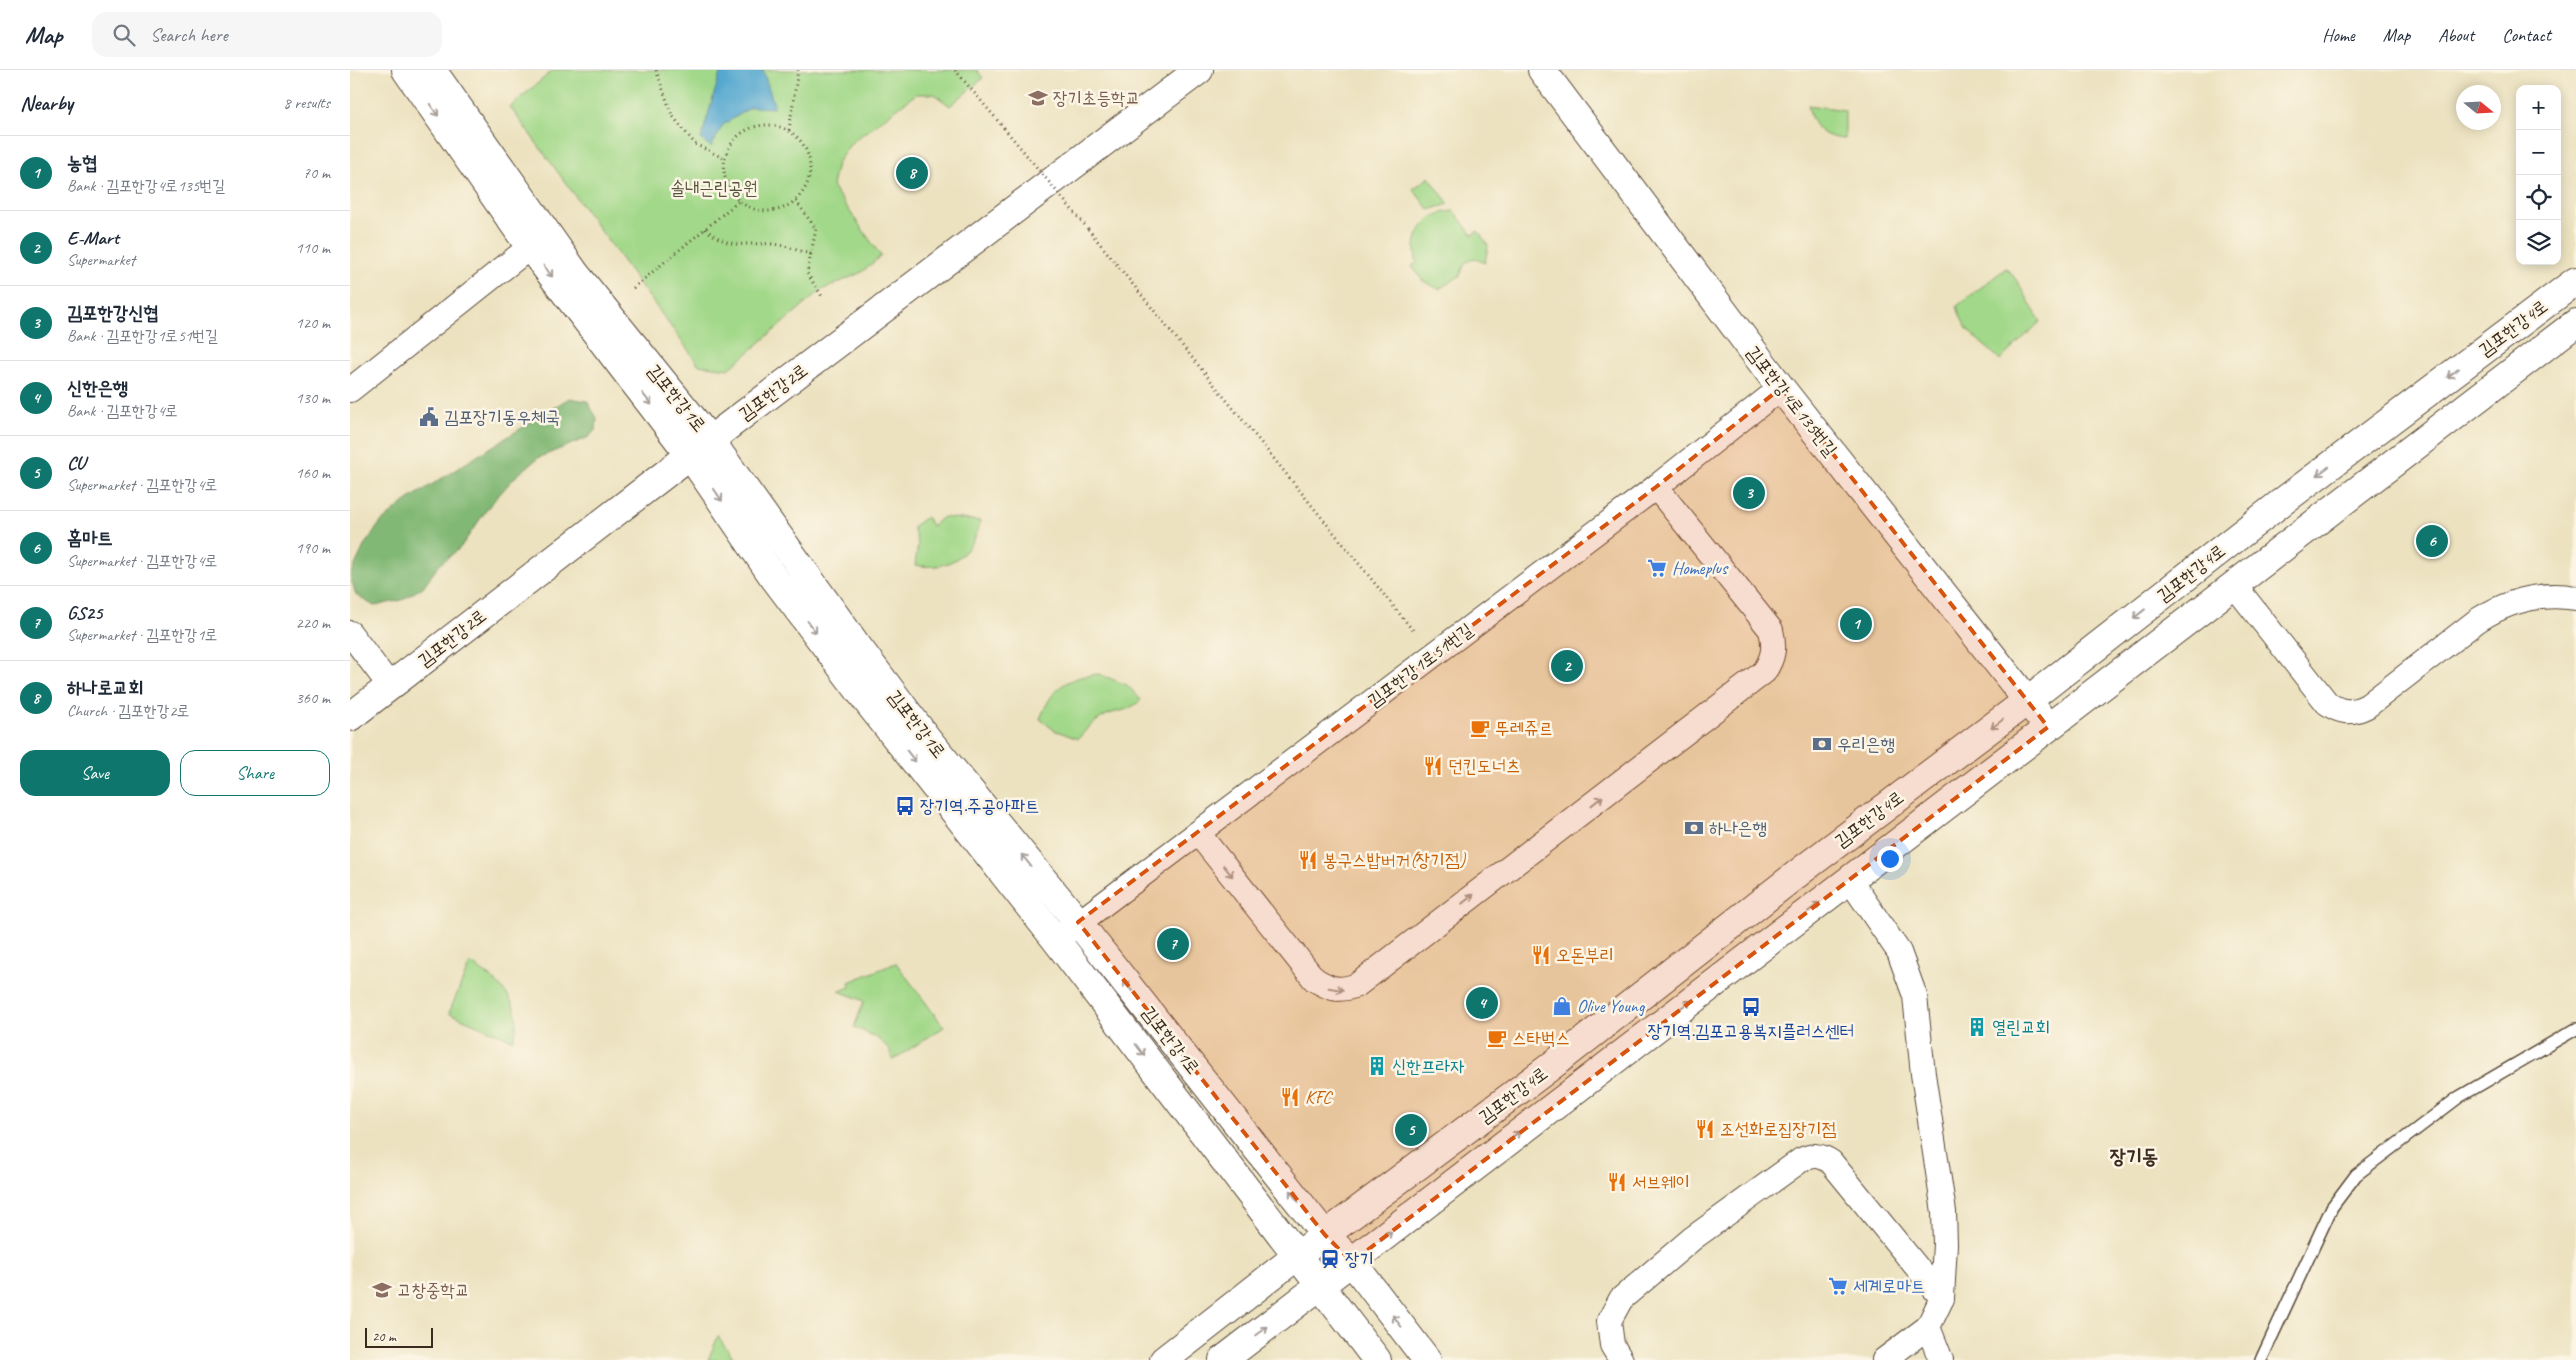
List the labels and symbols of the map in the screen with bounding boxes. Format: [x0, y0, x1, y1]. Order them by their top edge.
north arrow [2456, 85, 2501, 130]
school or university icon: 장기초등학교 [1027, 87, 1049, 109]
place label: 장기초등학교 [1053, 87, 1140, 109]
one-way arrow [429, 103, 439, 117]
pin: 8 [896, 154, 928, 192]
park label: 솔내근린공원 [671, 177, 757, 199]
one-way arrow [543, 264, 553, 278]
street label: 김포한강4로 [2474, 295, 2552, 361]
street label: 김포한강4로135번길 [1742, 342, 1842, 461]
street label: 김포한강2로 [734, 359, 812, 425]
street label: 김포한강1로 [643, 360, 711, 436]
one-way arrow [2447, 368, 2460, 379]
one-way arrow [642, 393, 653, 406]
public building icon: 김포장기동우체국 [418, 406, 440, 428]
place label: 김포장기동우체국 [444, 406, 560, 428]
one-way arrow [2316, 466, 2330, 476]
pin: 3 [1733, 474, 1765, 512]
one-way arrow [713, 488, 723, 502]
pin: 6 [2416, 522, 2448, 560]
street label: 김포한강4로 [2152, 540, 2230, 606]
supermarket icon: Homeplus [1646, 557, 1668, 579]
place label: Homeplus [1672, 557, 1729, 579]
street label: 김포한강2로 [413, 605, 491, 671]
pin: 1 [1840, 605, 1872, 643]
one-way arrow [2133, 608, 2146, 619]
street label: 김포한강1로51번길 [1363, 618, 1477, 712]
one-way arrow [806, 620, 817, 633]
pin: 2 [1551, 647, 1583, 685]
street label: 김포한강1로 [884, 685, 950, 763]
cafe icon: 뚜레쥬르 [1469, 717, 1491, 739]
place label: 뚜레쥬르 [1495, 717, 1553, 739]
one-way arrow [1991, 718, 2004, 729]
bank icon: 우리은행 [1811, 733, 1833, 755]
place label: 우리은행 [1837, 733, 1895, 755]
one-way arrow [905, 749, 916, 762]
restaurant icon: 던킨도너츠 [1422, 755, 1444, 777]
place label: 던킨도너츠 [1448, 755, 1520, 777]
street label: 김포한강4로 [1830, 786, 1908, 852]
bus stop icon: 장기역.주공아파트 [894, 795, 916, 817]
place label: 장기역.주공아파트 [920, 795, 1039, 817]
one-way arrow [1590, 795, 1603, 806]
bank icon: 하나은행 [1683, 817, 1705, 839]
place label: 하나은행 [1709, 817, 1767, 839]
your location [1877, 846, 1903, 872]
restaurant icon: 봉구스밥버거(장기점) [1297, 849, 1319, 871]
place label: 봉구스밥버거(장기점) [1323, 849, 1466, 871]
one-way arrow [1021, 853, 1032, 866]
one-way arrow [1223, 864, 1234, 877]
one-way arrow [1461, 894, 1474, 905]
one-way arrow [1807, 902, 1820, 913]
pin: 7 [1157, 925, 1189, 963]
restaurant icon: 오돈부리 [1530, 944, 1552, 966]
place label: 오돈부리 [1556, 944, 1614, 966]
one-way arrow [1123, 980, 1134, 993]
one-way arrow [1327, 984, 1343, 994]
pin: 4 [1466, 984, 1498, 1022]
shop icon: Olive Young [1551, 995, 1573, 1017]
place label: Olive Young [1577, 995, 1646, 1017]
bus stop icon: 장기역.김포고용복지플러스센터 [1740, 996, 1762, 1018]
one-way arrow [1678, 1000, 1691, 1011]
street label: 김포한강1로 [1138, 1001, 1204, 1079]
building icon: 열린교회 [1966, 1016, 1988, 1038]
place label: 열린교회 [1992, 1016, 2050, 1038]
place label: 장기역.김포고용복지플러스센터 [1648, 1020, 1854, 1042]
cafe icon: 스타벅스 [1486, 1027, 1508, 1049]
place label: 스타벅스 [1512, 1027, 1570, 1049]
one-way arrow [1134, 1043, 1145, 1056]
building icon: 신한프라자 [1366, 1055, 1388, 1077]
place label: 신한프라자 [1392, 1055, 1465, 1077]
street label: 김포한강4로 [1474, 1062, 1552, 1128]
restaurant icon: KFC [1279, 1086, 1301, 1108]
place label: KFC [1305, 1086, 1334, 1108]
pin: 5 [1395, 1111, 1427, 1149]
restaurant icon: 조선화로집장기점 [1694, 1118, 1716, 1140]
place label: 조선화로집장기점 [1720, 1118, 1836, 1140]
one-way arrow [1507, 1131, 1520, 1142]
district label: 장기동 [2110, 1144, 2158, 1169]
restaurant icon: 서브웨이 [1606, 1171, 1628, 1193]
place label: 서브웨이 [1632, 1171, 1690, 1193]
one-way arrow [1288, 1190, 1299, 1203]
one-way arrow [1379, 1230, 1392, 1241]
station icon: 장기 [1319, 1248, 1341, 1270]
place label: 장기 [1345, 1248, 1374, 1270]
supermarket icon: 세계로마트 [1827, 1275, 1849, 1297]
place label: 세계로마트 [1853, 1275, 1925, 1297]
school or university icon: 고창중학교 [371, 1279, 393, 1301]
place label: 고창중학교 [397, 1279, 469, 1301]
one-way arrow [1392, 1315, 1403, 1328]
scale bar [365, 1325, 432, 1348]
one-way arrow [1255, 1325, 1268, 1336]

